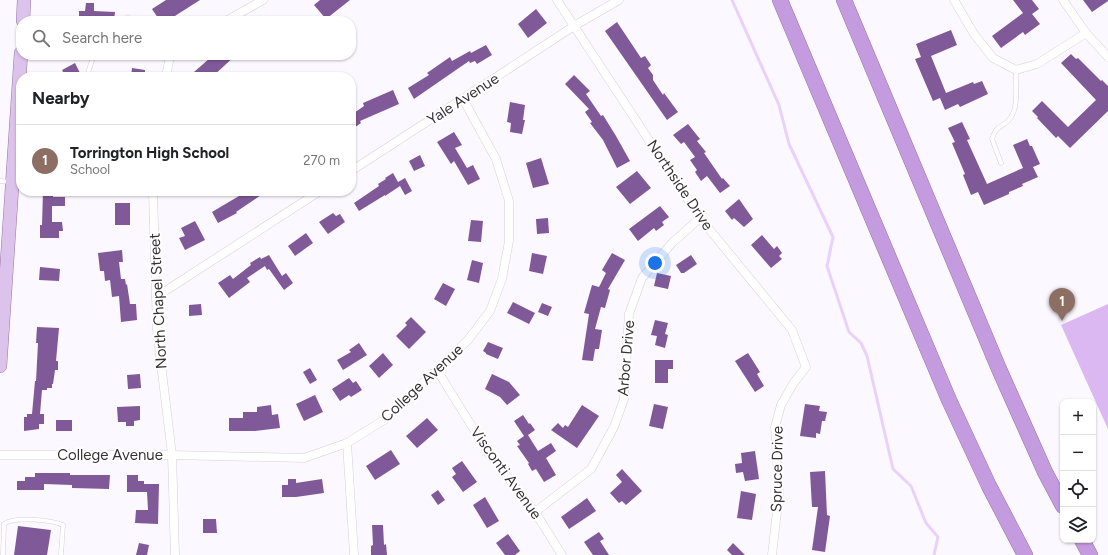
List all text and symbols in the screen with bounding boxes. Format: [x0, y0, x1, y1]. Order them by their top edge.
search box [16, 16, 356, 60]
icon: search [30, 27, 52, 49]
text: Search here [62, 29, 142, 47]
street label: Yale Avenue [424, 69, 502, 129]
text: Nearby [32, 88, 90, 108]
street label: Northside Drive [643, 136, 717, 234]
text: Torrington High School [70, 144, 229, 162]
text: 1 [42, 153, 48, 168]
text: 270 m [303, 153, 340, 168]
text: School [70, 162, 110, 177]
street label: North Chapel Street [145, 232, 171, 369]
your location [645, 253, 665, 273]
pin: 1 [1049, 288, 1075, 321]
street label: Arbor Drive [614, 319, 638, 397]
street label: College Avenue [377, 340, 467, 426]
map controls [1060, 399, 1096, 543]
button: + [1060, 399, 1096, 435]
street label: Visconti Avenue [466, 423, 546, 523]
street label: Spruce Drive [767, 426, 787, 512]
button: − [1060, 435, 1096, 471]
street label: College Avenue [57, 446, 163, 464]
button: locate [1060, 471, 1096, 507]
button: layers [1060, 507, 1096, 543]

